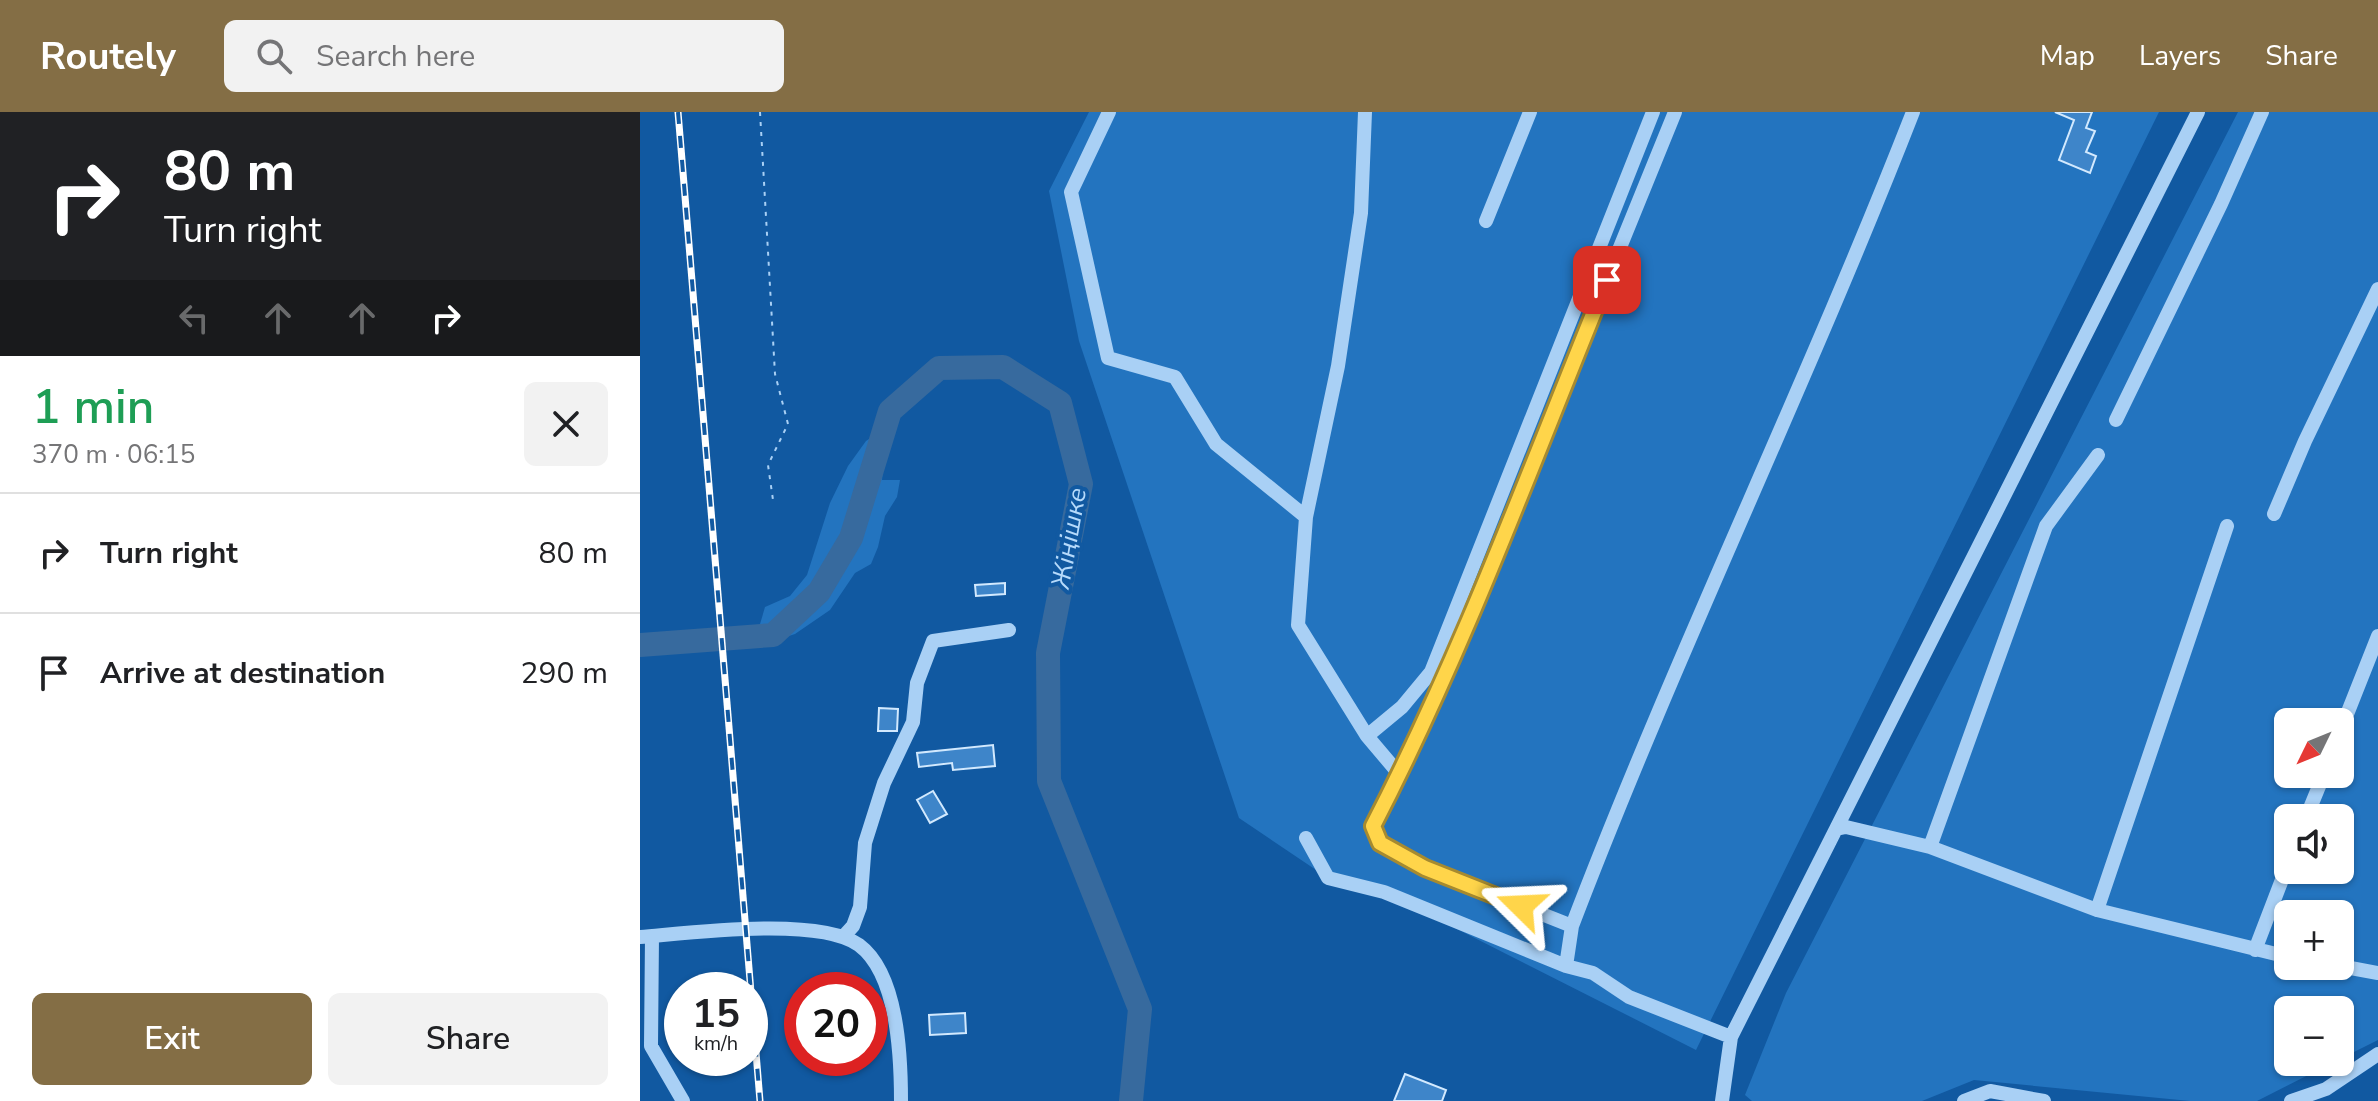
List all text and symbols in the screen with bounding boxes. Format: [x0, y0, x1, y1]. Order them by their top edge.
search box [224, 20, 784, 92]
text: Routely [40, 31, 176, 82]
icon: search [252, 34, 296, 78]
text: Search here [316, 36, 475, 77]
text: Map [2040, 37, 2095, 75]
text: Layers [2139, 37, 2221, 75]
text: Share [2265, 37, 2338, 75]
text: 80 m [164, 133, 295, 210]
icon: right [32, 144, 136, 248]
text: Turn right [164, 206, 321, 255]
pin [1573, 246, 1641, 314]
icon: arrive [1585, 258, 1629, 302]
icon: left [172, 296, 216, 340]
icon: ahead [256, 296, 300, 340]
icon: ahead [340, 296, 384, 340]
icon: right [424, 296, 468, 340]
text: 1 min [32, 374, 154, 440]
button: close [524, 382, 608, 466]
text: 370 m · 06:15 [32, 437, 195, 472]
water label: Жіңішке [1043, 485, 1095, 592]
icon: right [32, 531, 76, 575]
text: Turn right [100, 533, 238, 574]
text: 80 m [539, 533, 608, 574]
icon: arrive [32, 651, 76, 695]
text: Arrive at destination [100, 653, 385, 694]
text: 290 m [521, 653, 608, 694]
north arrow [2274, 708, 2354, 788]
map controls [2274, 708, 2354, 1076]
button: sound [2274, 804, 2354, 884]
position arrow [1479, 864, 1563, 948]
button: + [2274, 900, 2354, 980]
speed limit sign: 20 [784, 972, 888, 1076]
text: 15 [692, 987, 740, 1041]
button: Exit [32, 993, 312, 1085]
button: Share [328, 993, 608, 1085]
button: − [2274, 996, 2354, 1076]
text: km/h [694, 1030, 738, 1057]

